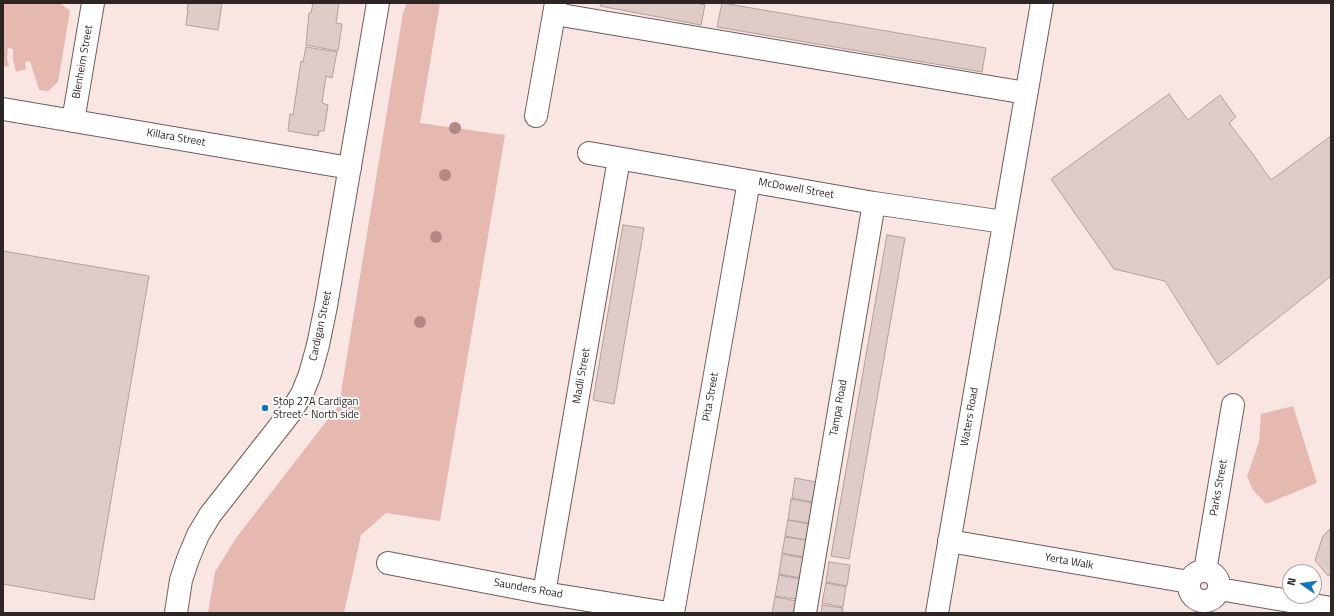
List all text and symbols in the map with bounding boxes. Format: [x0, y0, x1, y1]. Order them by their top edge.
street label: Blenheim Street [70, 24, 96, 100]
street label: Killara Street [146, 126, 206, 150]
street label: McDowell Street [757, 176, 835, 202]
street label: Cardigan Street [307, 290, 335, 362]
street label: Madli Street [571, 347, 593, 405]
street label: Pita Street [700, 372, 722, 422]
street label: Tampa Road [828, 379, 850, 437]
street label: Waters Road [958, 386, 982, 448]
place label: Stop 27A Cardigan Street - North side [273, 395, 359, 421]
marker: Stop 27A Cardigan Street - North side [260, 403, 270, 413]
street label: Parks Street [1208, 459, 1230, 517]
street label: Yerta Walk [1044, 551, 1094, 573]
north arrow [1282, 564, 1322, 604]
street label: Saunders Road [493, 576, 563, 602]
text: N [1283, 576, 1300, 587]

